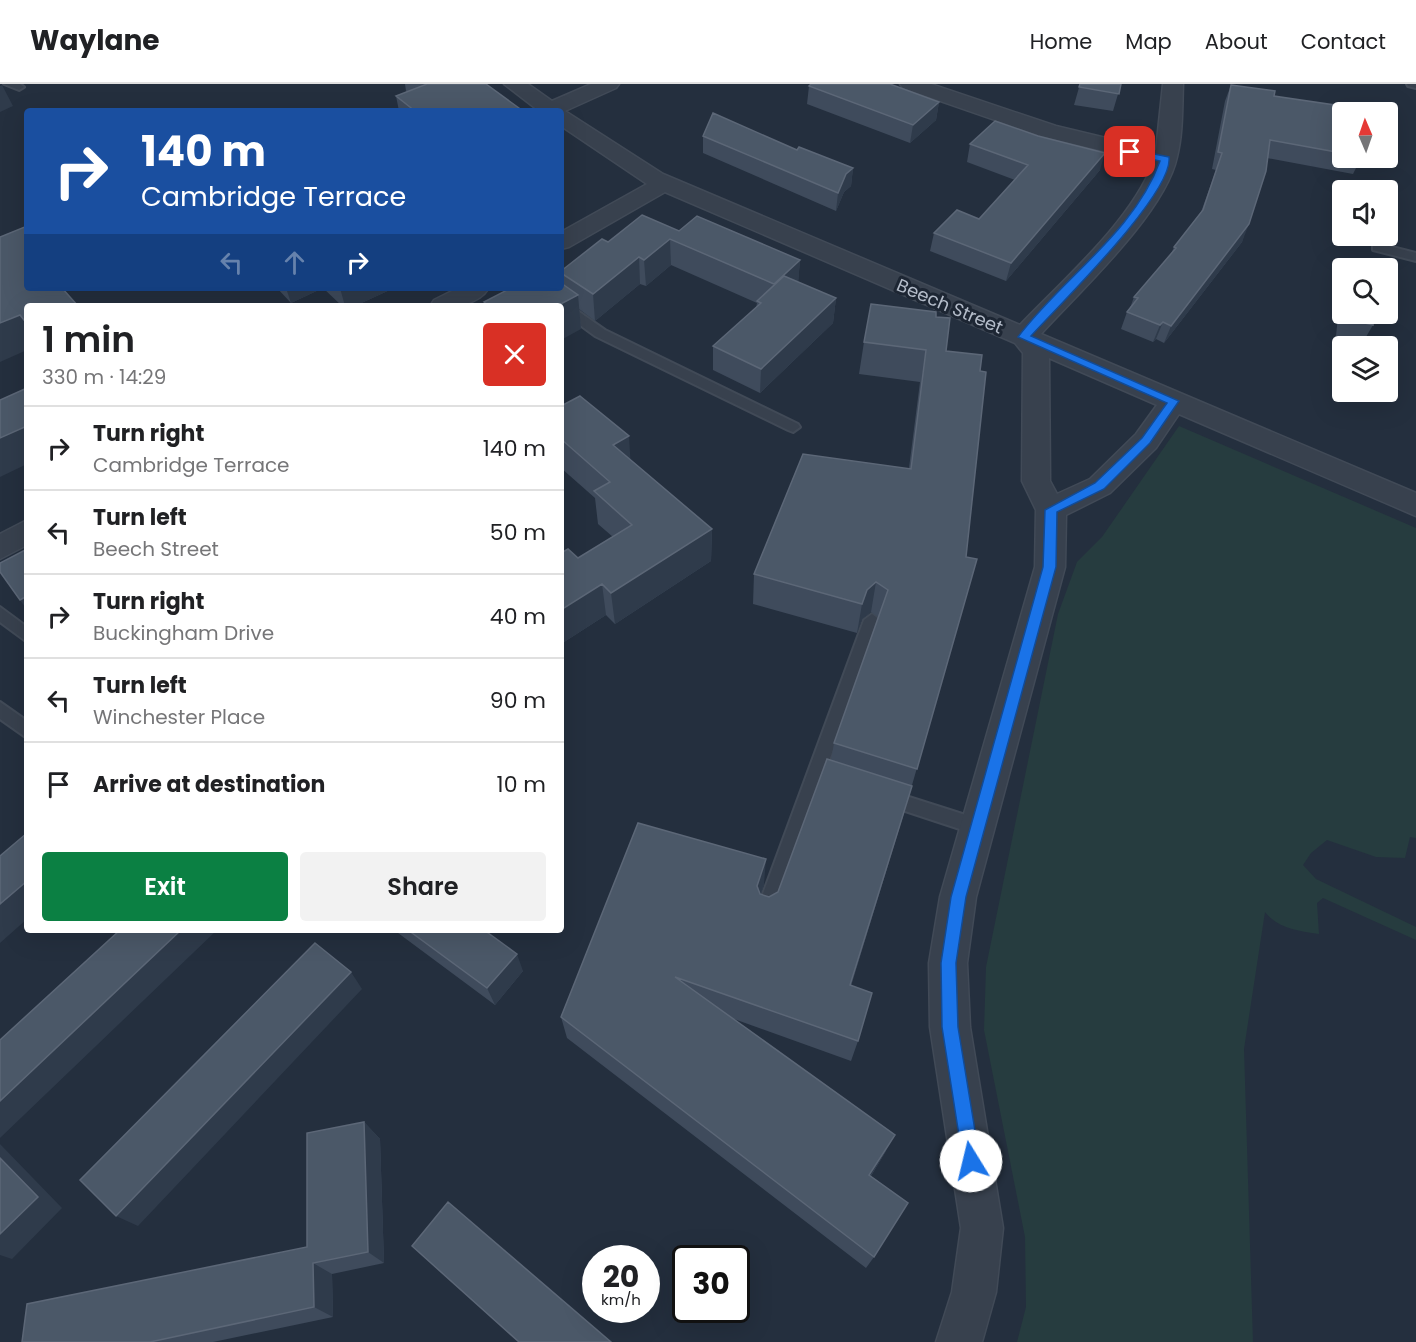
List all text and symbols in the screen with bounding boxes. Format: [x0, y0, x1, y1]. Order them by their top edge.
text: Waylane [30, 21, 160, 60]
text: Home [1030, 27, 1092, 56]
text: Map [1125, 27, 1172, 56]
text: About [1205, 27, 1268, 56]
text: Contact [1301, 27, 1386, 56]
north arrow [1332, 102, 1398, 168]
map controls [1332, 102, 1398, 402]
text: 140 m [141, 122, 266, 181]
pin [1104, 126, 1155, 177]
icon: right [42, 132, 120, 210]
icon: arrive [1113, 135, 1146, 168]
text: Cambridge Terrace [141, 178, 406, 215]
button: sound [1332, 180, 1398, 246]
icon: left [215, 246, 248, 279]
icon: ahead [278, 246, 311, 279]
icon: right [341, 246, 374, 279]
button: search [1332, 258, 1398, 324]
street label: Beech Street [893, 272, 1007, 340]
text: 1 min [42, 314, 135, 365]
button: close [483, 323, 546, 386]
button: layers [1332, 336, 1398, 402]
text: 330 m · 14:29 [42, 363, 166, 391]
text: Turn right [93, 418, 204, 449]
icon: right [42, 432, 75, 465]
text: 140 m [483, 433, 546, 464]
text: Cambridge Terrace [93, 451, 289, 479]
text: Turn left [93, 502, 187, 533]
icon: left [42, 516, 75, 549]
text: 50 m [490, 517, 546, 548]
text: Beech Street [93, 535, 219, 563]
text: Turn right [93, 586, 204, 617]
icon: right [42, 600, 75, 633]
text: 40 m [490, 601, 546, 632]
text: Buckingham Drive [93, 619, 274, 647]
text: Turn left [93, 670, 187, 701]
icon: left [42, 684, 75, 717]
text: 90 m [490, 685, 546, 716]
text: Winchester Place [93, 703, 265, 731]
icon: arrive [42, 768, 75, 801]
text: Arrive at destination [93, 769, 325, 800]
text: 10 m [497, 769, 546, 800]
button: Exit [42, 852, 288, 921]
button: Share [300, 852, 546, 921]
position arrow [939, 1129, 1003, 1193]
speed limit sign: 30 [672, 1245, 750, 1323]
text: 20 [603, 1255, 639, 1298]
text: km/h [601, 1289, 641, 1310]

